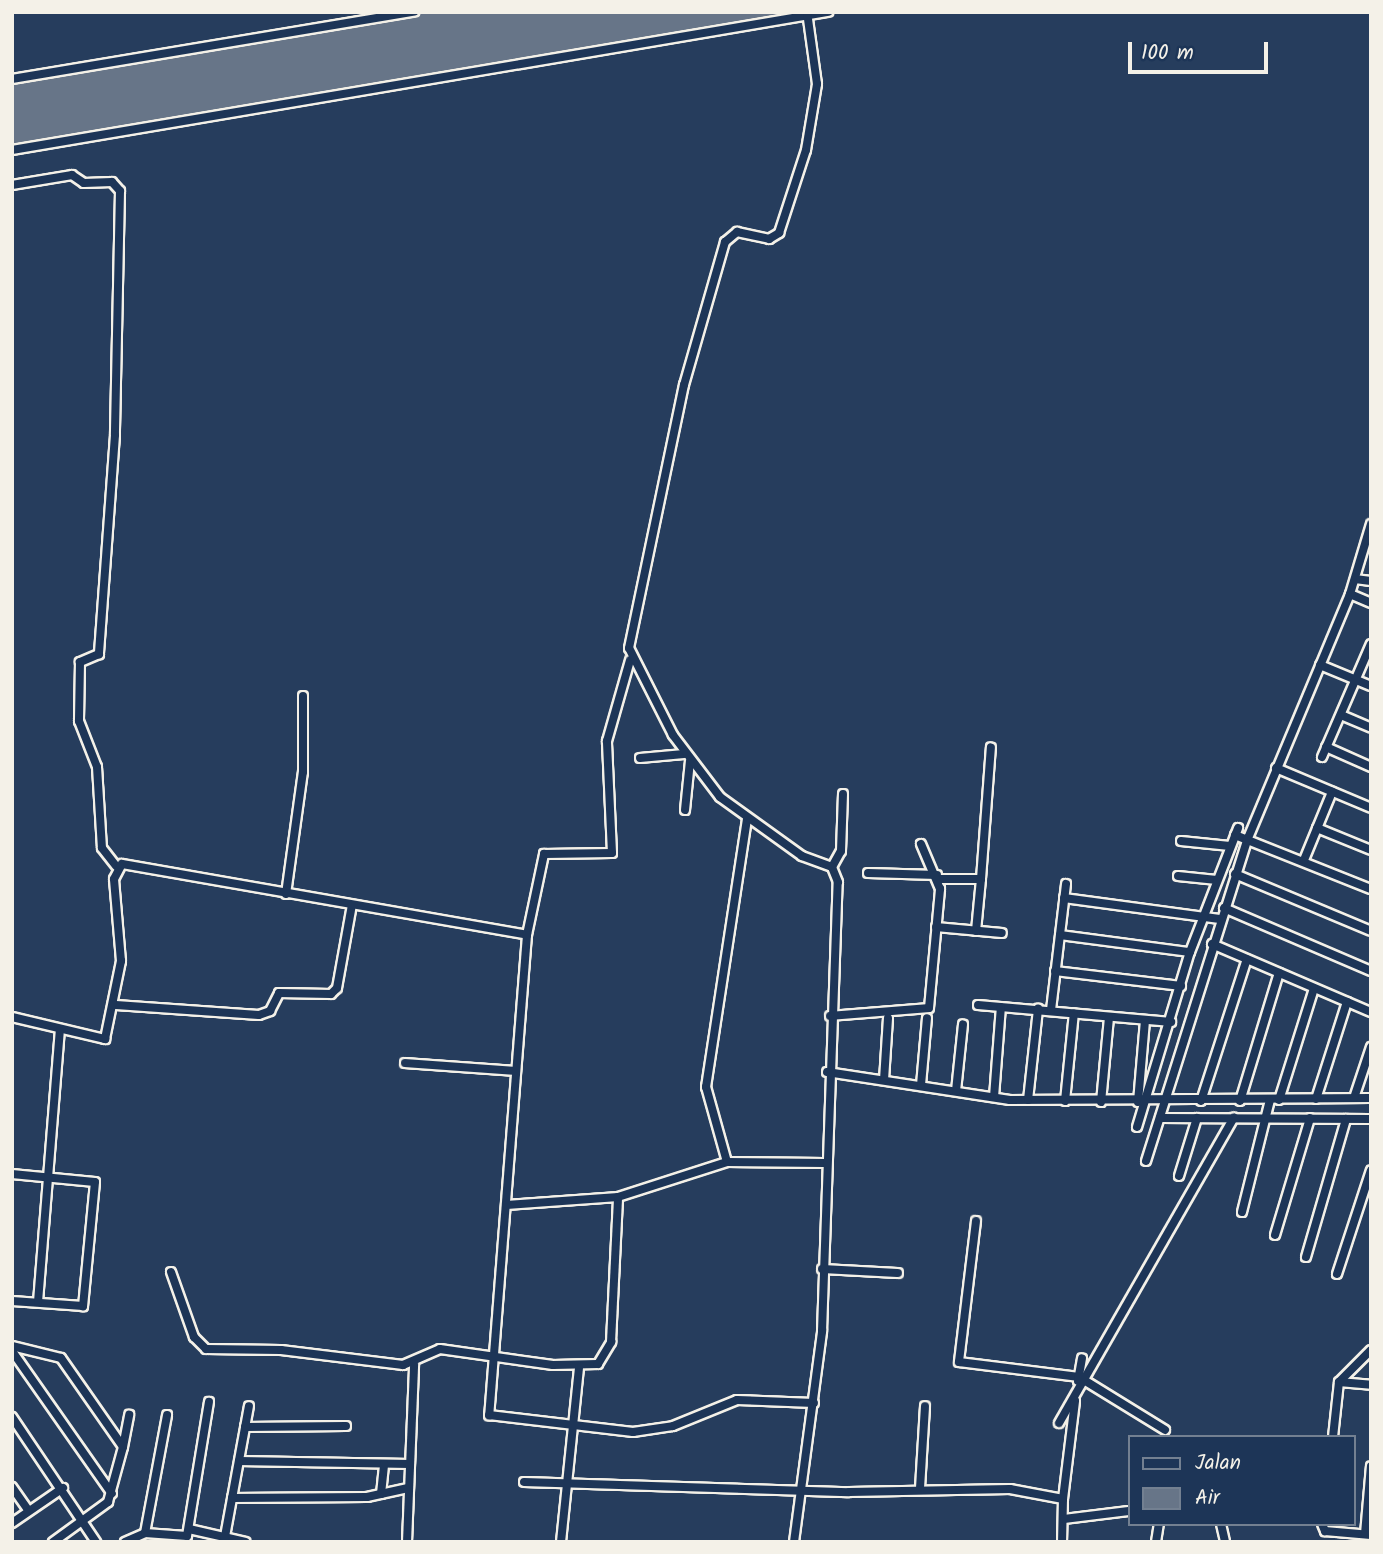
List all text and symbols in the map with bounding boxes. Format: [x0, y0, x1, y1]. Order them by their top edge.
scale bar [1131, 28, 1271, 72]
text: 100 m [1141, 37, 1194, 70]
legend [1128, 1435, 1355, 1526]
text: Jalan [1195, 1447, 1241, 1480]
text: Air [1195, 1482, 1220, 1515]

